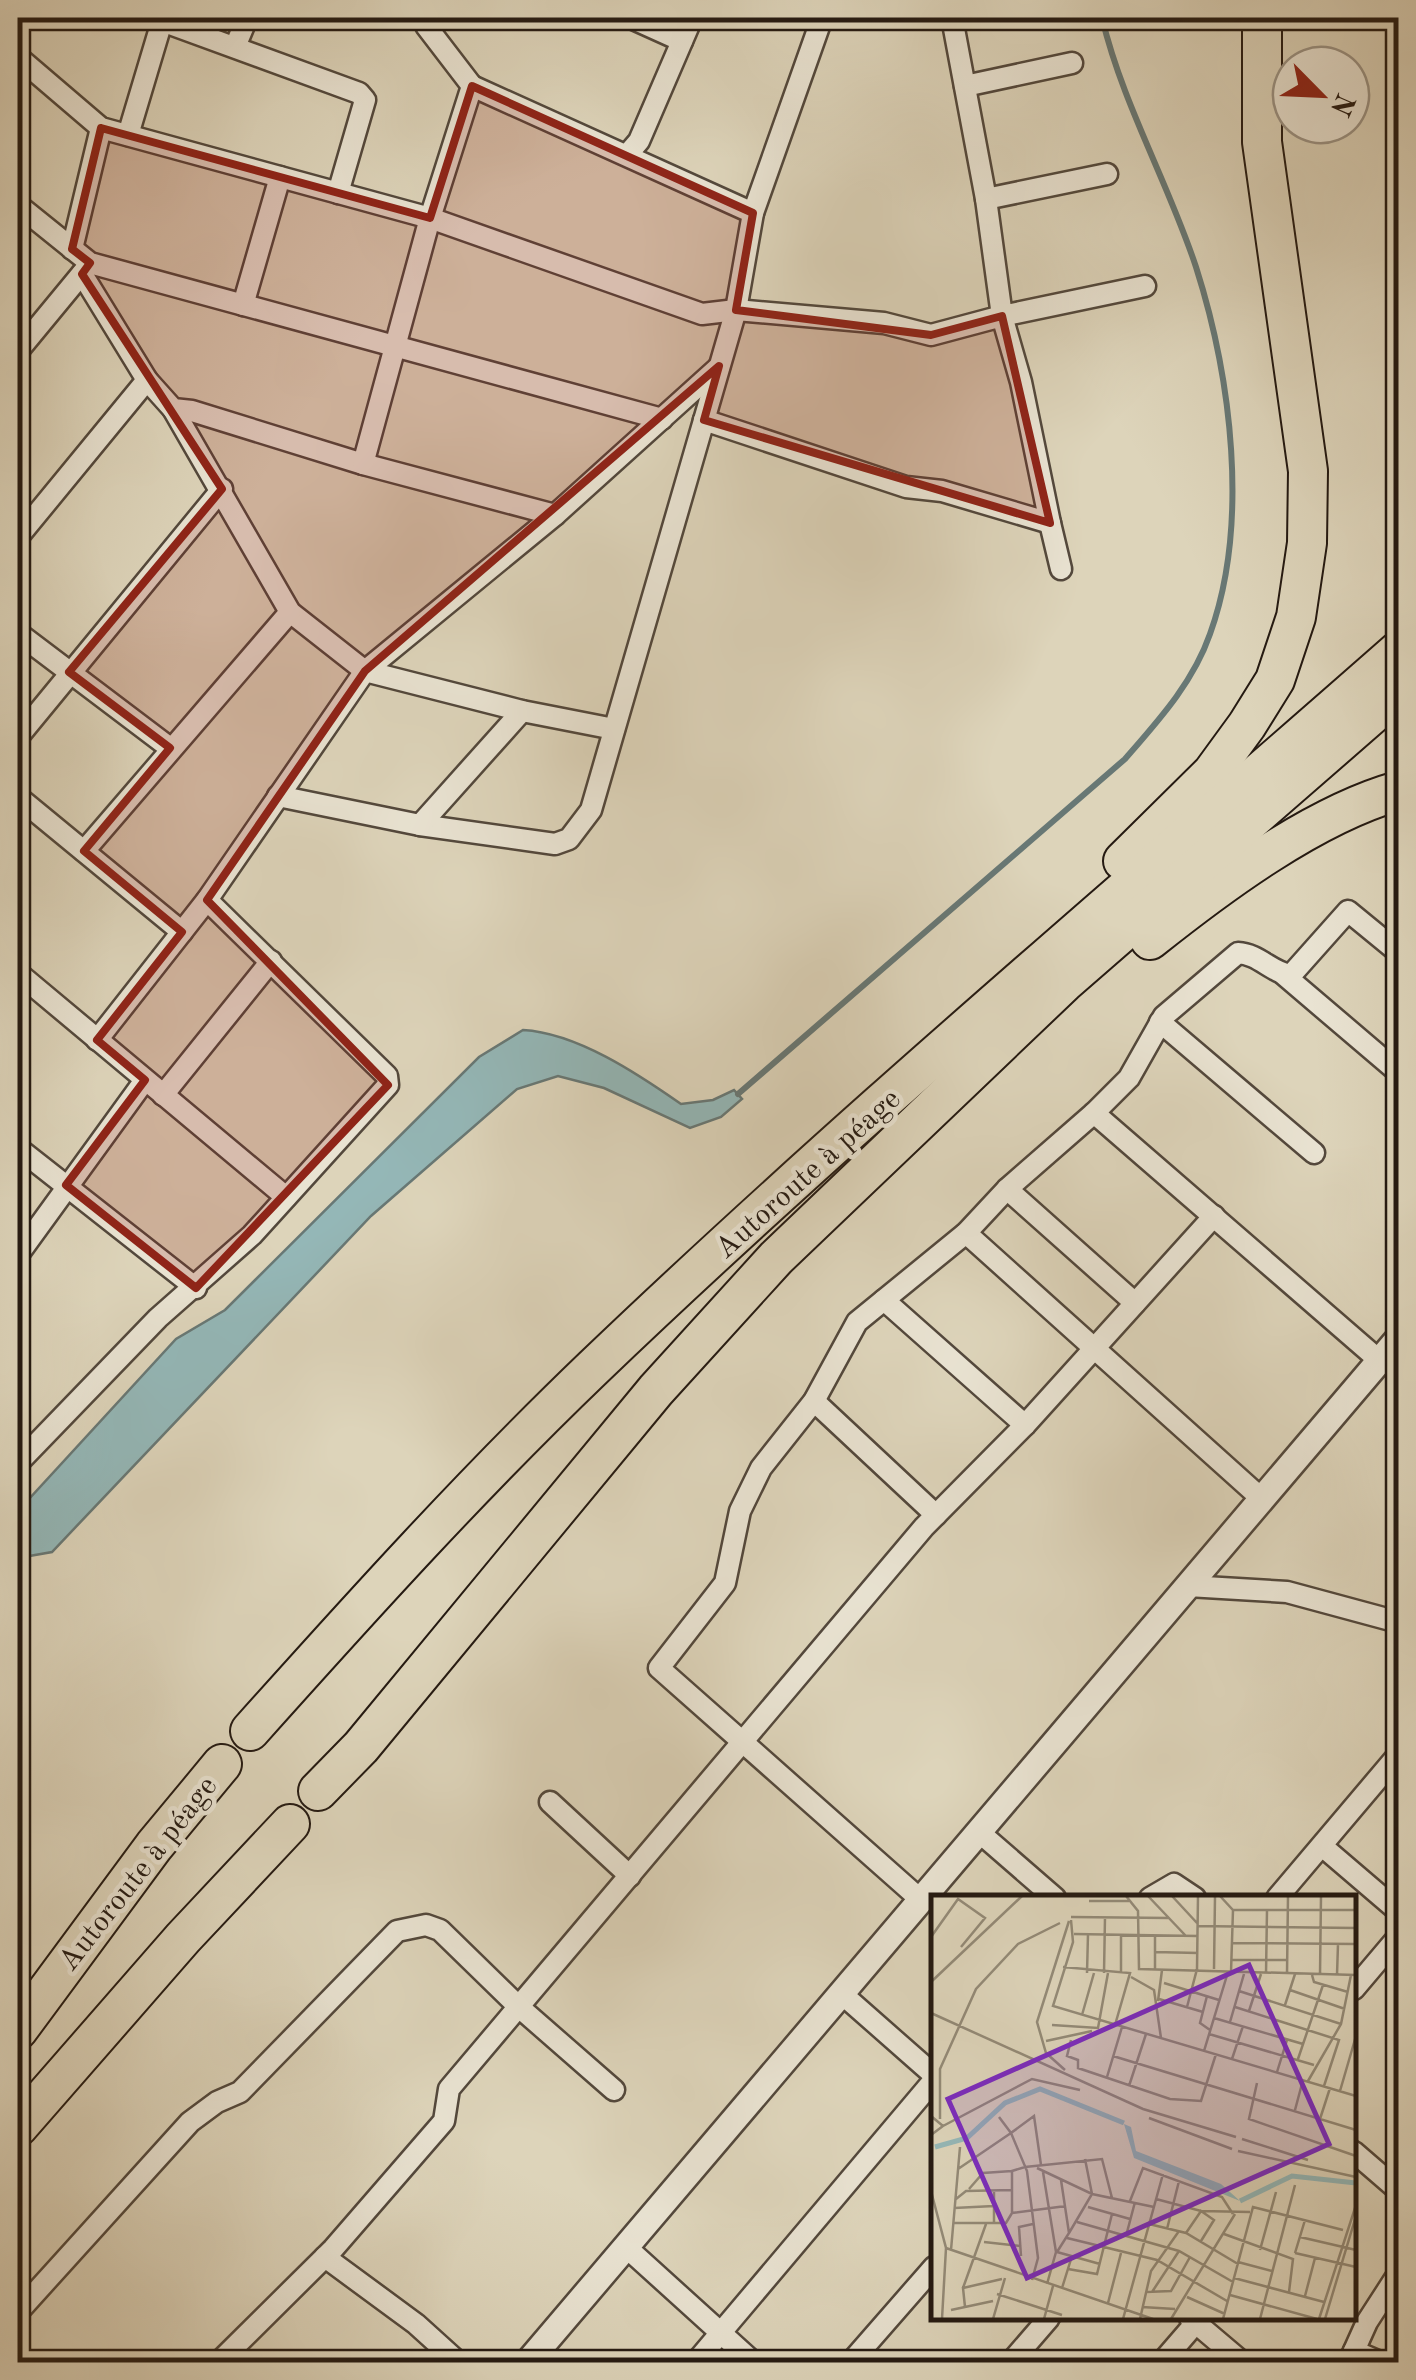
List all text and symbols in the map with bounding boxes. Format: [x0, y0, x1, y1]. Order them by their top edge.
north arrow [1271, 45, 1371, 145]
text: N [1324, 88, 1358, 120]
street label: Autoroute à péage [710, 1084, 907, 1265]
street label: Autoroute à péage [54, 1771, 224, 1977]
inset map [931, 1895, 1356, 2320]

